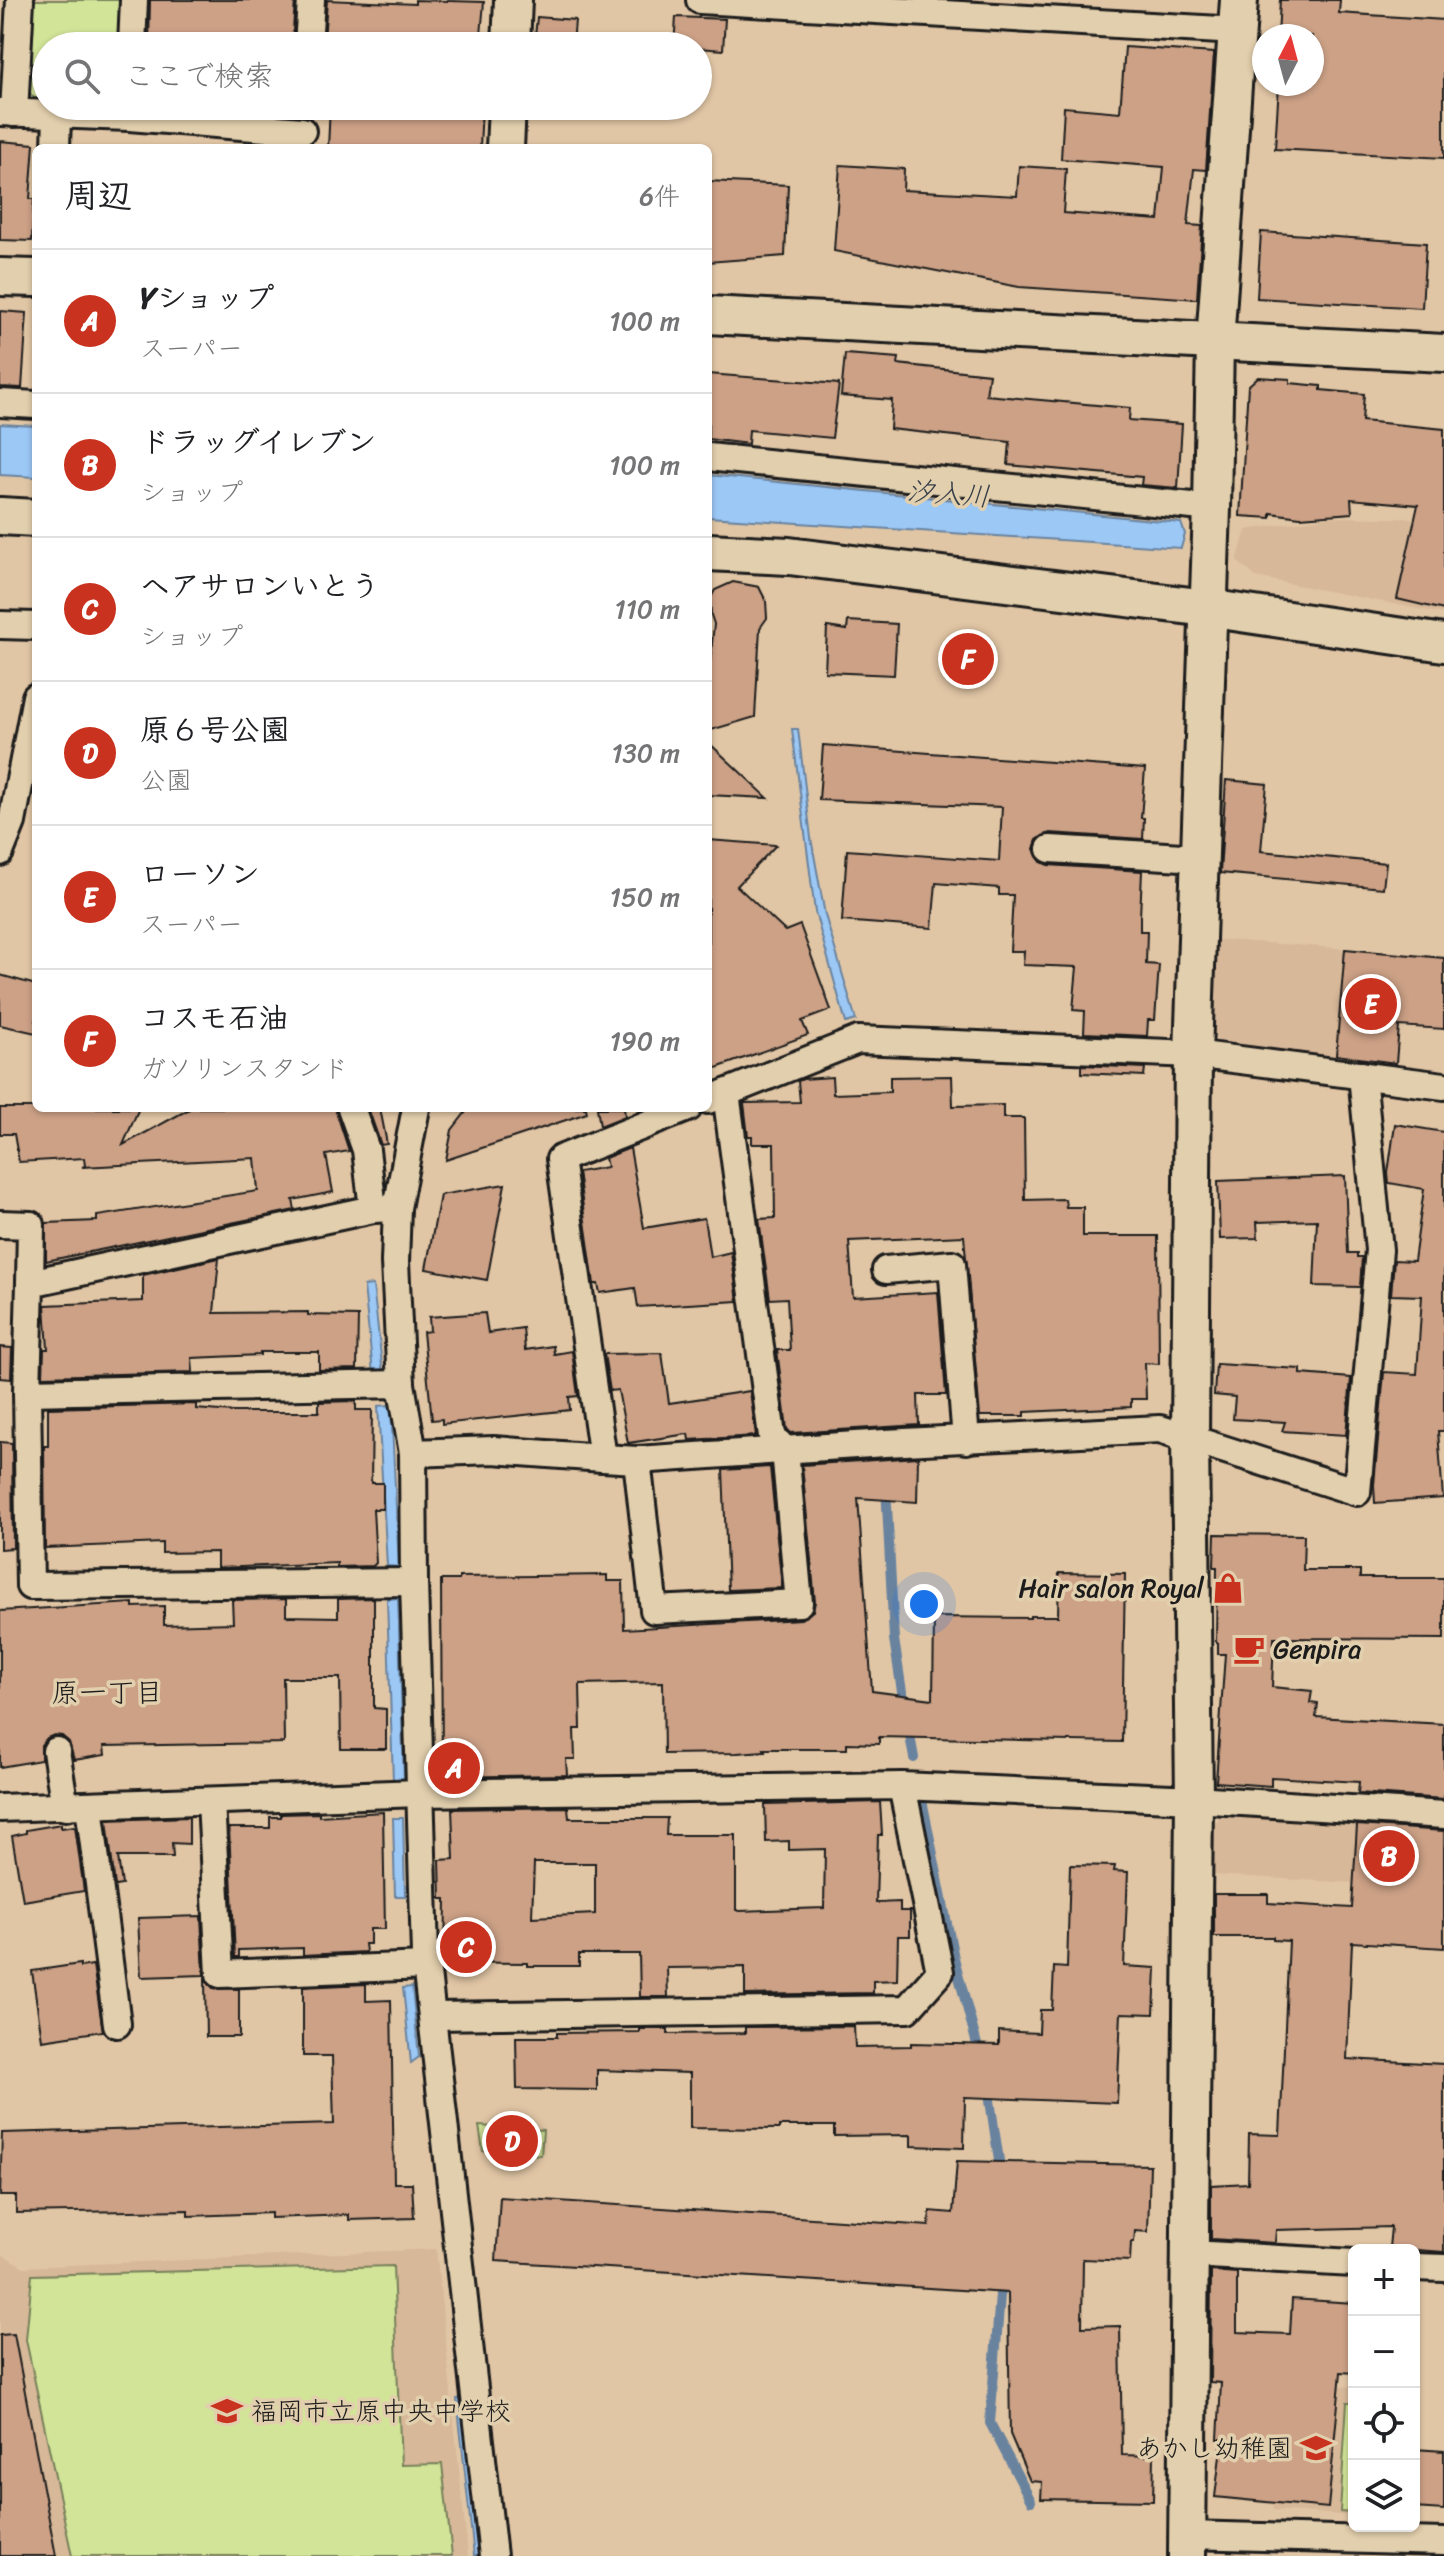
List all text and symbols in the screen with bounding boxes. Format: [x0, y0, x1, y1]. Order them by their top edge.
north arrow [1252, 24, 1324, 96]
search box [32, 32, 712, 120]
text: ここで検索 [124, 49, 274, 103]
icon: search [60, 54, 104, 98]
text: 周辺 [64, 166, 132, 226]
text: 6件 [639, 173, 680, 219]
text: Yショップ [140, 271, 274, 325]
text: A [81, 298, 99, 344]
text: 100 m [609, 298, 680, 344]
text: スーパー [140, 325, 243, 371]
text: ドラッグイレブン [140, 415, 376, 469]
text: B [82, 442, 98, 488]
text: 100 m [609, 442, 680, 488]
water label: 汐入川 [904, 466, 992, 521]
text: ショップ [140, 469, 243, 515]
text: ヘアサロンいとう [140, 559, 380, 613]
text: C [82, 586, 98, 632]
text: 110 m [615, 586, 680, 632]
text: ショップ [140, 613, 243, 659]
pin: F [942, 629, 994, 689]
text: 原６号公園 [140, 703, 290, 757]
text: D [82, 730, 98, 776]
text: 130 m [611, 730, 680, 776]
text: 公園 [140, 757, 192, 803]
text: ローソン [140, 847, 260, 901]
text: E [83, 874, 97, 920]
text: 150 m [610, 874, 680, 920]
text: スーパー [140, 901, 243, 947]
pin: E [1345, 974, 1397, 1034]
text: コスモ石油 [140, 991, 289, 1045]
text: F [83, 1018, 97, 1064]
text: 190 m [610, 1018, 680, 1064]
text: ガソリンスタンド [140, 1045, 349, 1091]
place label: Hair salon Royal [1019, 1565, 1205, 1611]
shop icon: Hair salon Royal [1211, 1571, 1245, 1605]
your location [904, 1584, 944, 1624]
place label: Genpira [1273, 1626, 1361, 1672]
cafe icon: Genpira [1232, 1632, 1266, 1666]
district label: 原一丁目 [51, 1668, 163, 1717]
pin: A [428, 1738, 480, 1798]
pin: B [1363, 1826, 1415, 1886]
pin: C [440, 1917, 492, 1977]
pin: D [486, 2111, 538, 2171]
map controls [1348, 2244, 1420, 2532]
button: + [1348, 2244, 1420, 2316]
button: − [1348, 2316, 1420, 2388]
place label: 福岡市立原中央中学校 [251, 2388, 511, 2434]
button: locate [1348, 2388, 1420, 2460]
school or university icon: 福岡市立原中央中学校 [210, 2394, 244, 2428]
place label: あかし幼稚園 [1136, 2425, 1292, 2471]
school or university icon: あかし幼稚園 [1299, 2431, 1333, 2465]
button: layers [1348, 2460, 1420, 2532]

